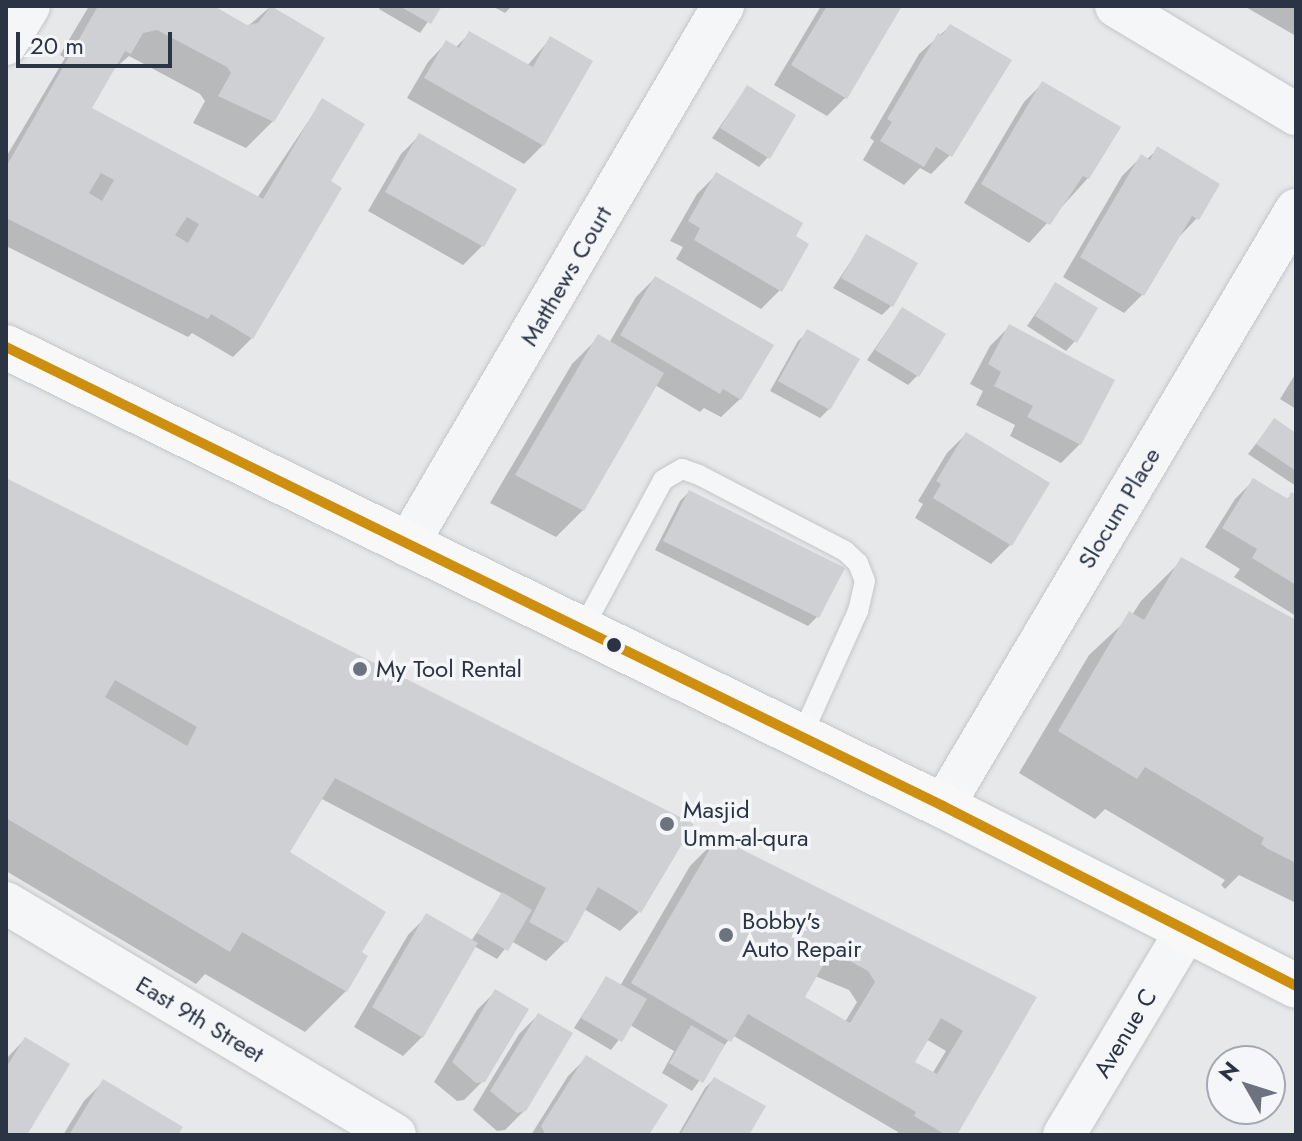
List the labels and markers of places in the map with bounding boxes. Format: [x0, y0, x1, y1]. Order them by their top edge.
unlabelled marker [606, 637, 622, 653]
place label: My Tool Rental [376, 655, 522, 683]
marker: My Tool Rental [351, 660, 369, 678]
place label: Masjid Umm-al-qura [683, 796, 809, 852]
marker: Masjid Umm-al-qura [658, 815, 676, 833]
place label: Bobby's Auto Repair [742, 907, 862, 963]
marker: Bobby's Auto Repair [717, 926, 735, 944]

